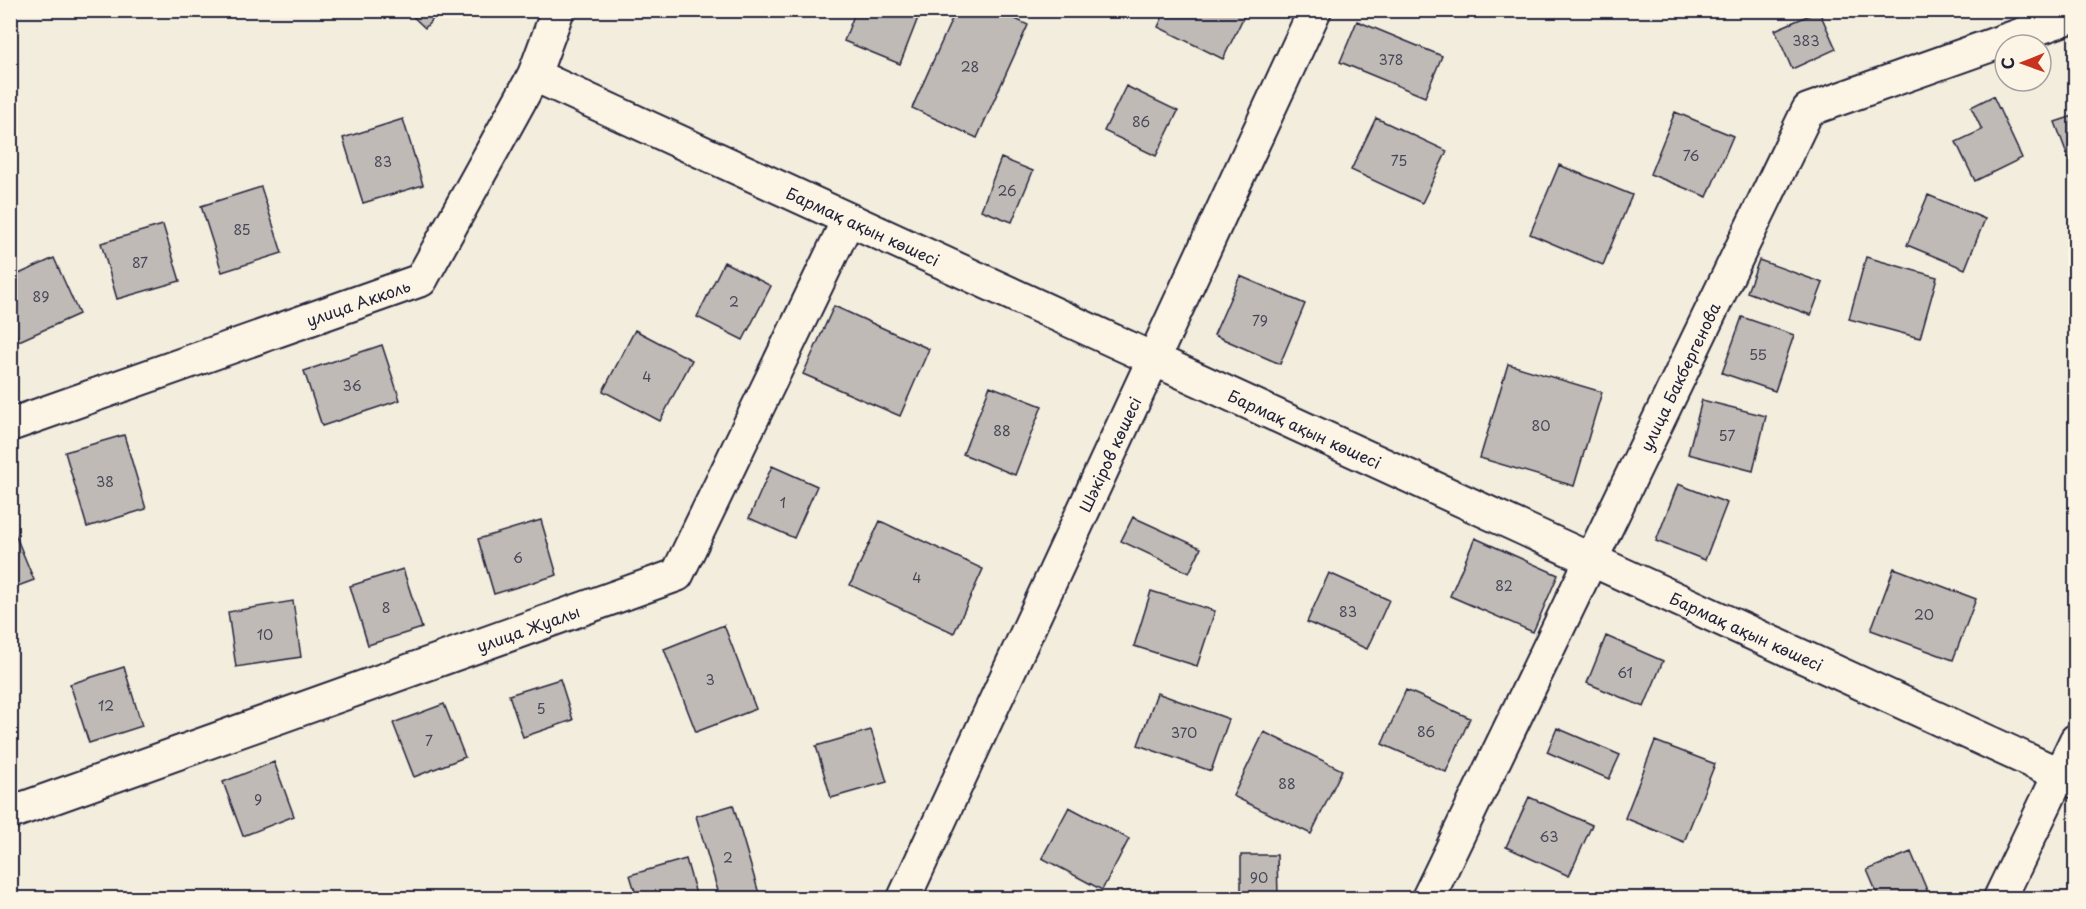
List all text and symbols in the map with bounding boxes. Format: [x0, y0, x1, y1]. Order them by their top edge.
house number: 383 [1792, 30, 1820, 51]
north arrow [1993, 33, 2053, 93]
house number: 378 [1378, 49, 1404, 70]
house number: 28 [961, 56, 979, 77]
text: С [1995, 57, 2019, 70]
house number: 86 [1132, 111, 1150, 132]
house number: 76 [1683, 145, 1700, 166]
house number: 75 [1391, 150, 1407, 171]
house number: 83 [374, 151, 392, 172]
street label: Бармақ ақын көшесі [783, 180, 943, 271]
house number: 26 [997, 180, 1017, 201]
house number: 85 [233, 219, 251, 240]
house number: 87 [132, 252, 148, 273]
street label: улица Акколь [303, 273, 413, 332]
house number: 89 [33, 286, 49, 307]
house number: 2 [729, 291, 739, 312]
street label: улица Бакбергенова [1633, 298, 1726, 455]
house number: 79 [1252, 310, 1268, 331]
house number: 55 [1749, 344, 1767, 365]
house number: 4 [642, 366, 652, 387]
house number: 36 [342, 375, 362, 396]
street label: Бармақ ақын көшесі [1224, 383, 1385, 474]
street label: Шәкіров көшесі [1072, 393, 1147, 516]
house number: 80 [1532, 415, 1550, 436]
house number: 88 [993, 420, 1011, 441]
house number: 57 [1719, 425, 1735, 446]
house number: 38 [96, 471, 114, 492]
house number: 1 [780, 492, 786, 513]
house number: 6 [513, 547, 523, 568]
house number: 4 [912, 567, 922, 588]
house number: 82 [1495, 575, 1513, 596]
street label: Бармақ ақын көшесі [1666, 585, 1827, 676]
house number: 8 [382, 597, 390, 618]
street label: улица Жуалы [473, 599, 583, 658]
house number: 83 [1339, 601, 1357, 622]
house number: 20 [1914, 604, 1934, 625]
house number: 10 [257, 624, 273, 645]
house number: 61 [1617, 662, 1633, 683]
house number: 3 [705, 669, 715, 690]
house number: 12 [98, 695, 114, 716]
house number: 5 [536, 698, 546, 719]
house number: 86 [1417, 721, 1435, 742]
house number: 370 [1171, 722, 1197, 743]
house number: 7 [425, 730, 433, 751]
house number: 88 [1278, 773, 1296, 794]
house number: 9 [254, 789, 262, 810]
house number: 63 [1540, 826, 1558, 847]
house number: 2 [723, 847, 733, 868]
house number: 90 [1250, 867, 1268, 888]

